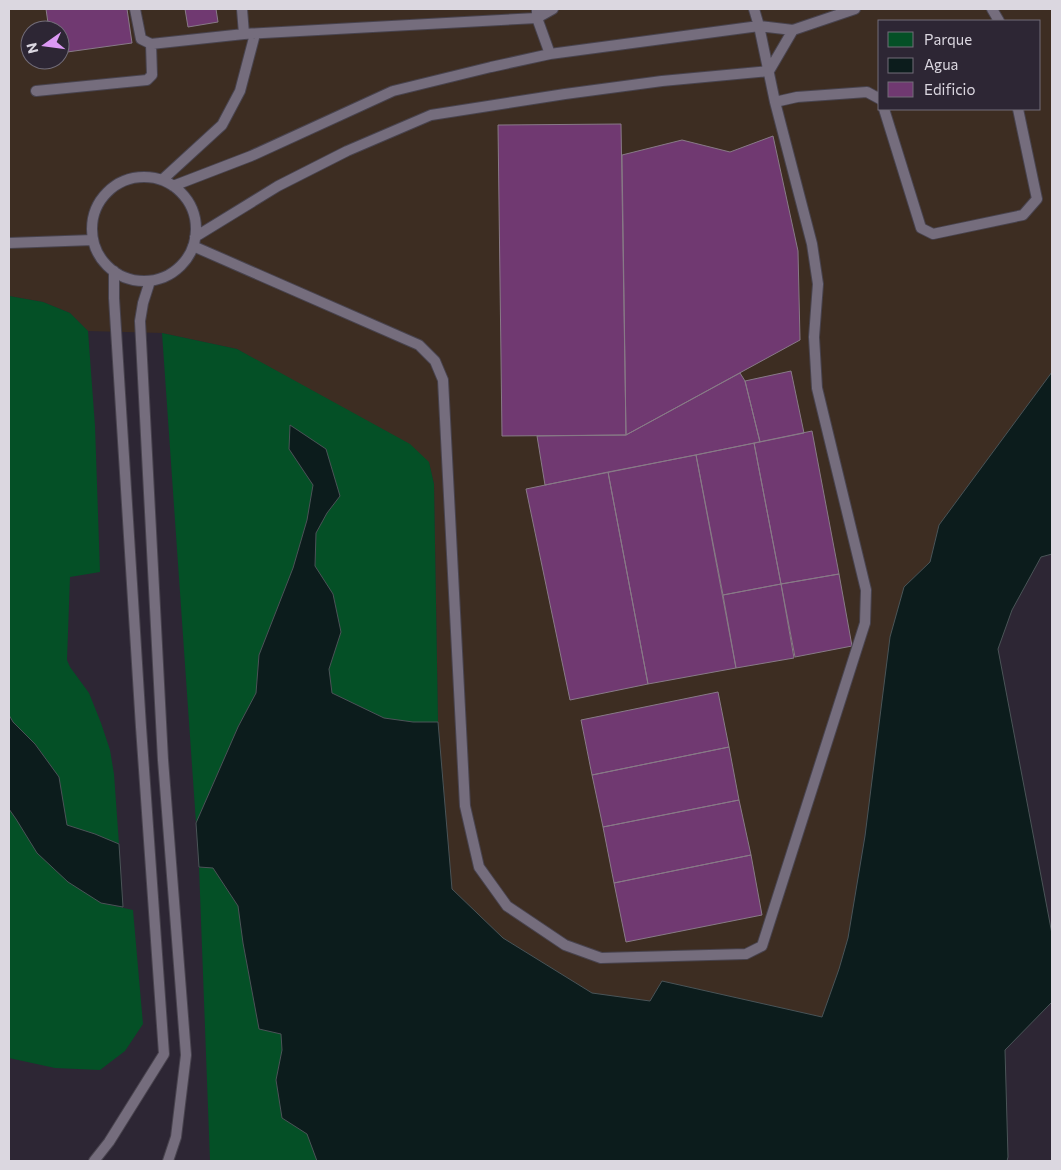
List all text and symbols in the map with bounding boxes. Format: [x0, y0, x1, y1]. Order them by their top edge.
north arrow [20, 20, 70, 70]
legend [878, 20, 1041, 110]
text: Parque [924, 30, 972, 48]
text: N [22, 41, 41, 55]
text: Agua [924, 55, 958, 73]
text: Edificio [924, 80, 975, 98]

